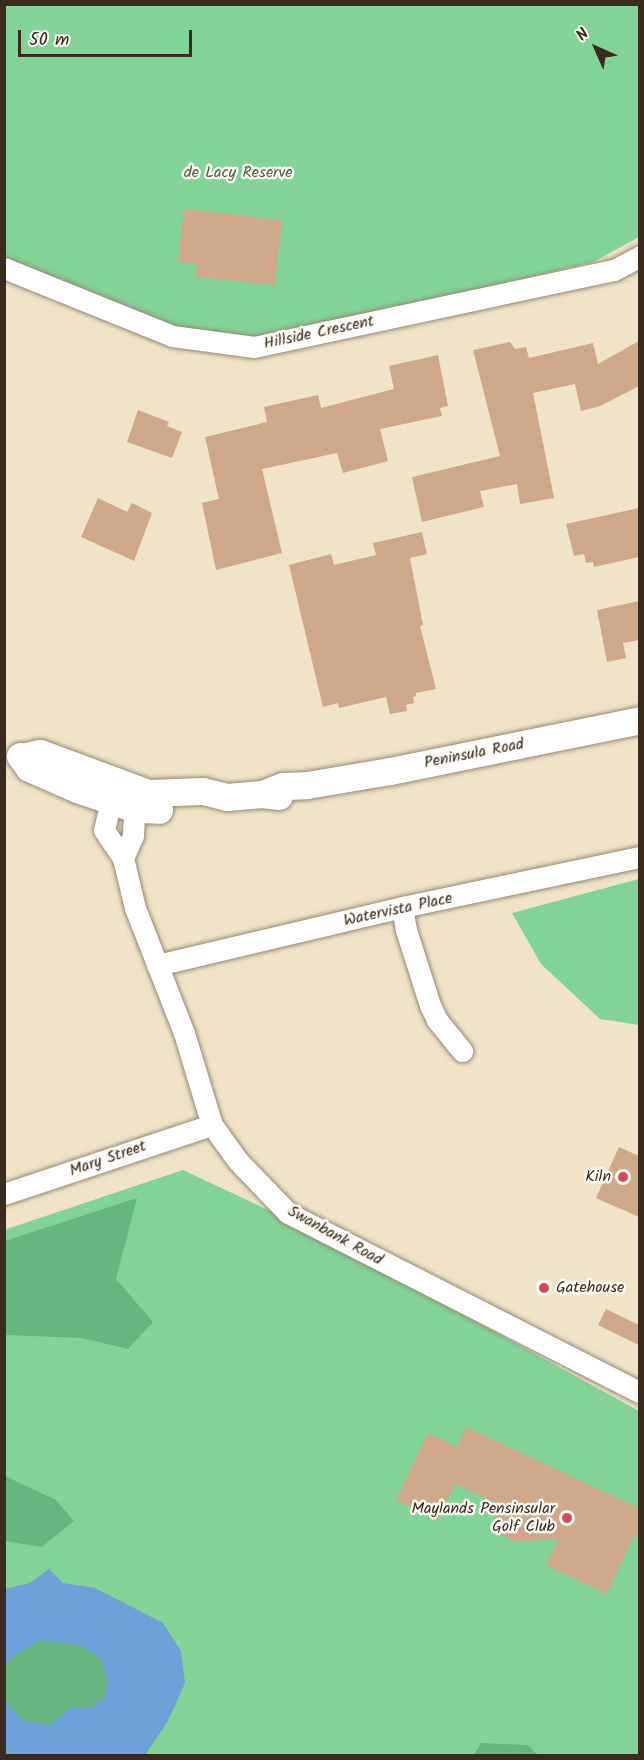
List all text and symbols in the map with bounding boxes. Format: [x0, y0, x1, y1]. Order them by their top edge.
scale bar [21, 18, 195, 56]
north arrow [566, 18, 626, 78]
text: N [570, 23, 595, 47]
text: 50 m [29, 26, 69, 55]
park label: de Lacy Reserve [184, 163, 292, 183]
street label: Hillside Crescent [262, 312, 376, 354]
street label: Peninsula Road [423, 735, 525, 773]
street label: Watervista Place [342, 889, 454, 931]
street label: Mary Street [67, 1137, 149, 1181]
place label: Kiln [585, 1167, 611, 1187]
marker: Kiln [616, 1170, 630, 1184]
street label: Swanbank Road [284, 1202, 386, 1270]
place label: Gatehouse [556, 1278, 624, 1298]
marker: Gatehouse [537, 1281, 551, 1295]
place label: Maylands Pensinsular Golf Club [411, 1499, 555, 1537]
marker: Maylands Pensinsular Golf Club [560, 1511, 574, 1525]

